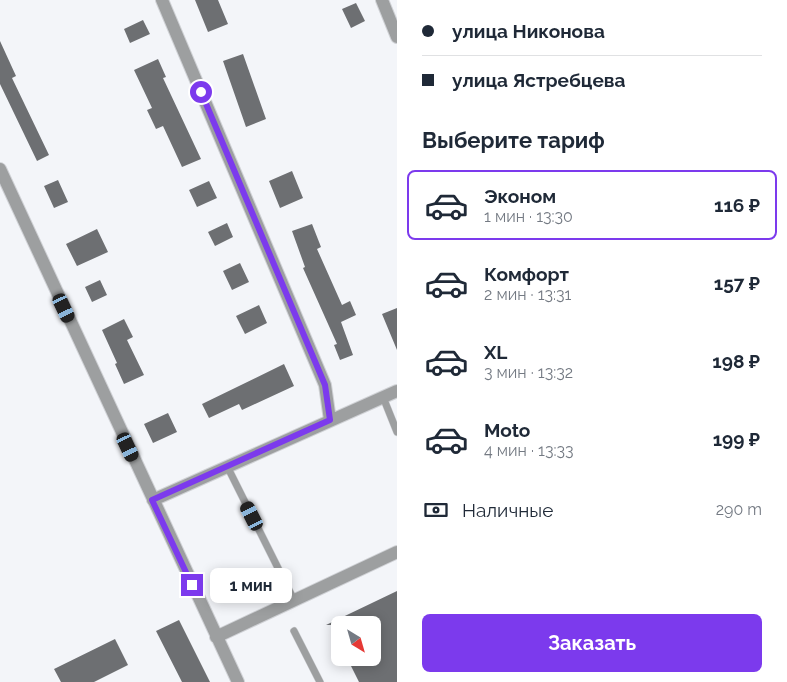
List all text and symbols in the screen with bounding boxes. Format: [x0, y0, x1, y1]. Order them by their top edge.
text: улица Никонова [452, 20, 605, 42]
text: улица Ястребцева [452, 69, 625, 91]
route start [190, 81, 212, 103]
text: Выберите тариф [422, 127, 605, 153]
icon: car [424, 183, 469, 228]
text: Эконом [484, 185, 556, 207]
text: 116 ₽ [714, 194, 760, 216]
text: 1 мин · 13:30 [484, 207, 573, 226]
icon: car [424, 261, 469, 306]
text: Комфорт [484, 263, 569, 285]
text: 157 ₽ [714, 272, 760, 294]
text: 2 мин · 13:31 [484, 285, 571, 304]
car [50, 291, 77, 325]
icon: car [424, 339, 469, 384]
text: XL [484, 341, 507, 363]
text: 198 ₽ [712, 350, 760, 372]
text: 3 мин · 13:32 [484, 363, 573, 382]
icon: car [424, 417, 469, 462]
text: Moto [484, 419, 530, 441]
text: 199 ₽ [713, 428, 760, 450]
car [114, 430, 141, 464]
text: 4 мин · 13:33 [484, 441, 574, 460]
icon: cash [422, 496, 450, 524]
car [238, 499, 265, 533]
text: Наличные [462, 499, 553, 521]
text: 290 m [716, 500, 762, 519]
callout: 1 мин [210, 568, 292, 602]
route end [181, 574, 203, 596]
text: 1 мин [230, 576, 272, 595]
button: Заказать [422, 614, 762, 672]
north arrow [331, 616, 381, 666]
map controls [331, 616, 381, 666]

